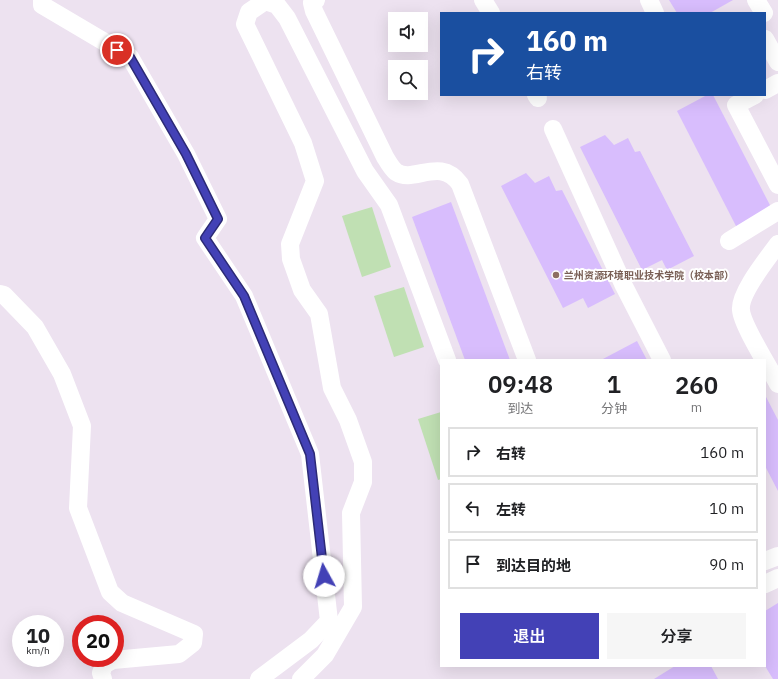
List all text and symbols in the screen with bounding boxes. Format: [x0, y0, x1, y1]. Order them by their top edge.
map controls [388, 12, 428, 100]
button: sound [388, 12, 428, 52]
text: 160 m [526, 22, 608, 59]
icon: right [460, 28, 512, 80]
pin [100, 33, 134, 67]
icon: arrive [106, 39, 128, 61]
button: search [388, 60, 428, 100]
text: 右转 [526, 61, 562, 84]
place label: 兰州资源环境职业技术学院（校本部） [564, 269, 734, 282]
marker: 兰州资源环境职业技术学院（校本部） [551, 270, 561, 280]
text: 09:48 [488, 368, 553, 400]
text: 1 [607, 368, 621, 400]
text: 260 [675, 369, 718, 401]
text: m [691, 399, 702, 416]
text: 到达 [508, 400, 534, 417]
text: 分钟 [601, 400, 627, 417]
icon: right [462, 441, 484, 463]
text: 160 m [700, 443, 744, 462]
text: 右转 [496, 444, 526, 463]
icon: left [462, 497, 484, 519]
text: 10 m [709, 499, 744, 518]
text: 左转 [496, 500, 526, 519]
icon: arrive [462, 553, 484, 575]
position arrow [303, 555, 345, 597]
text: 90 m [709, 555, 744, 574]
text: 到达目的地 [496, 556, 571, 575]
button: 退出 [460, 613, 599, 659]
button: 分享 [607, 613, 746, 659]
speed limit sign: 20 [72, 615, 124, 667]
text: 10 [26, 622, 50, 649]
text: km/h [26, 644, 50, 657]

